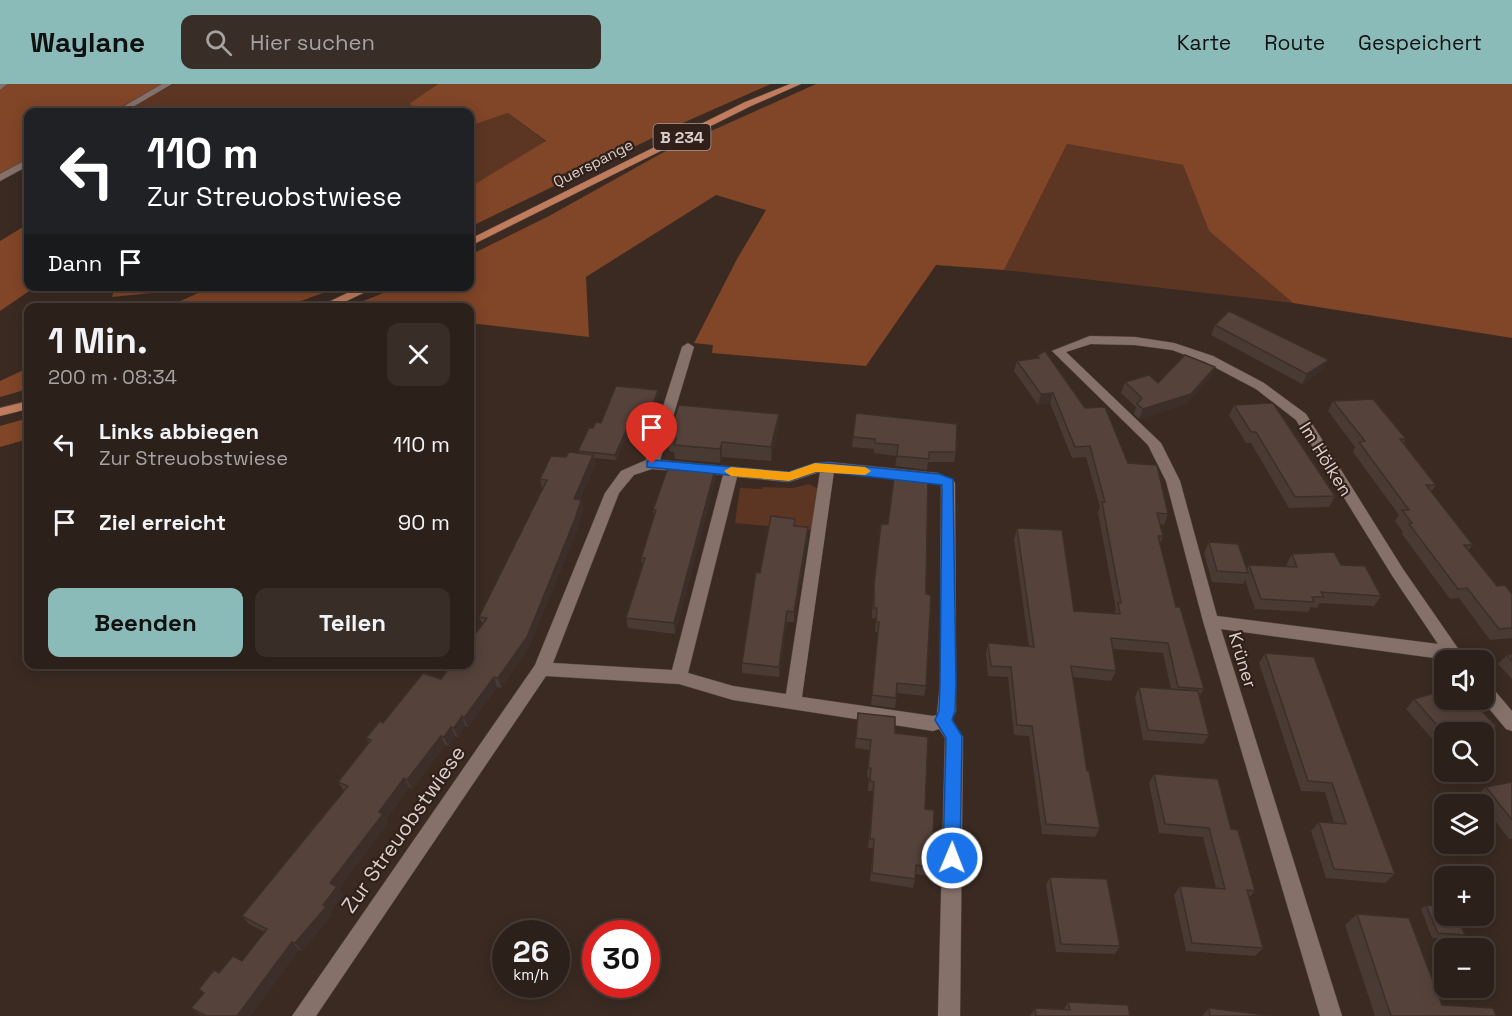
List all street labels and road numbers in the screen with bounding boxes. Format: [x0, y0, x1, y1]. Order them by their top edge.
road number: B 234 [654, 124, 710, 150]
street label: Querspange [550, 135, 636, 191]
street label: Im Hölken [1294, 418, 1358, 500]
street label: Krüner [1224, 629, 1262, 691]
street label: Zur Streuobstwiese [335, 740, 471, 918]

